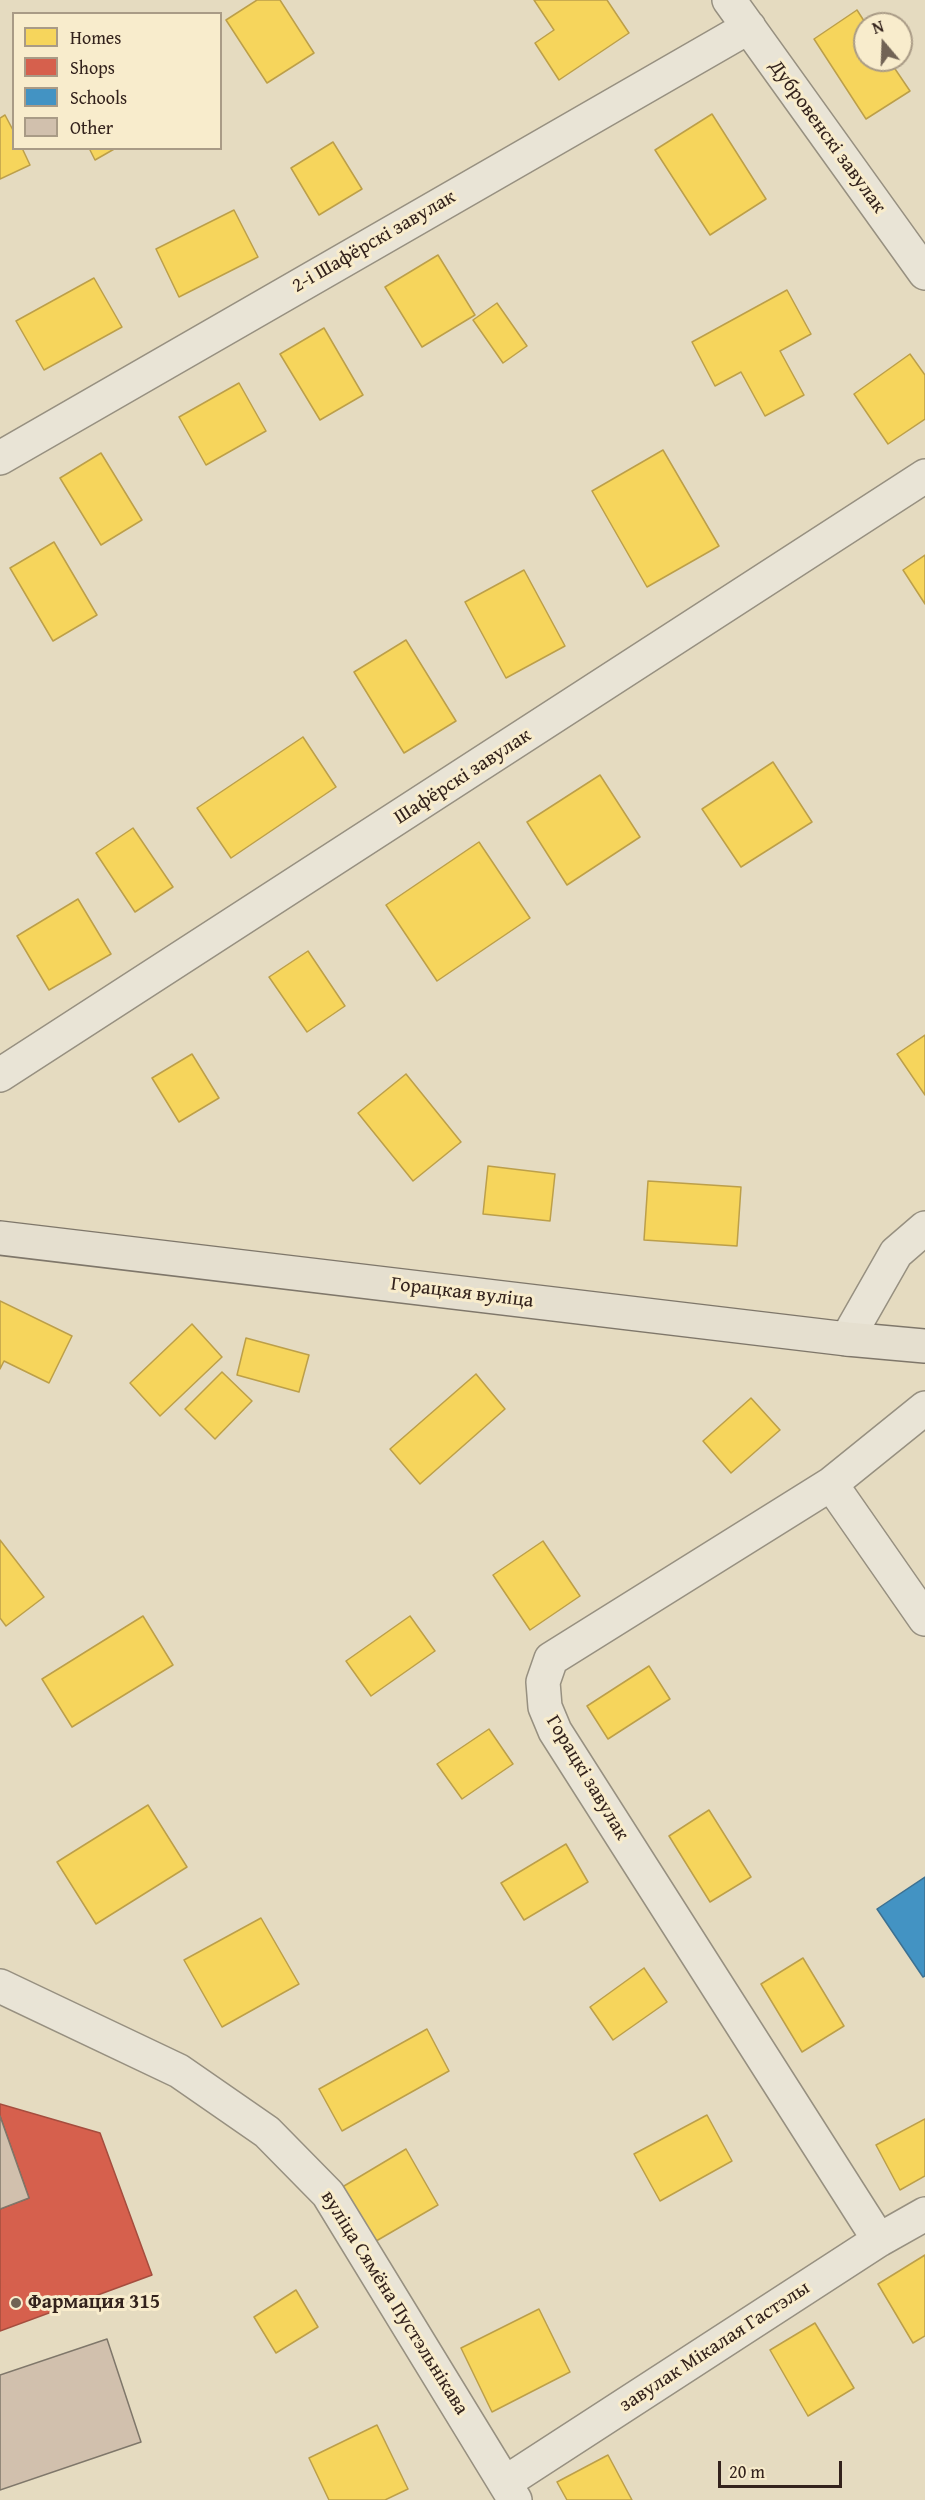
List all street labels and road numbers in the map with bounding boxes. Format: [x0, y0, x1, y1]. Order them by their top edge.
street label: Дубровенскі завулак [763, 56, 891, 218]
street label: 2-і Шафёрскі завулак [288, 185, 460, 299]
street label: Шафёрскі завулак [390, 724, 536, 830]
street label: Горацкая вуліца [389, 1272, 535, 1314]
street label: Горацкі завулак [540, 1711, 634, 1845]
street label: вуліца Сямёна Пустэльнікава [315, 2186, 473, 2420]
street label: завулак Мікалая Гастэлы [615, 2276, 815, 2418]

